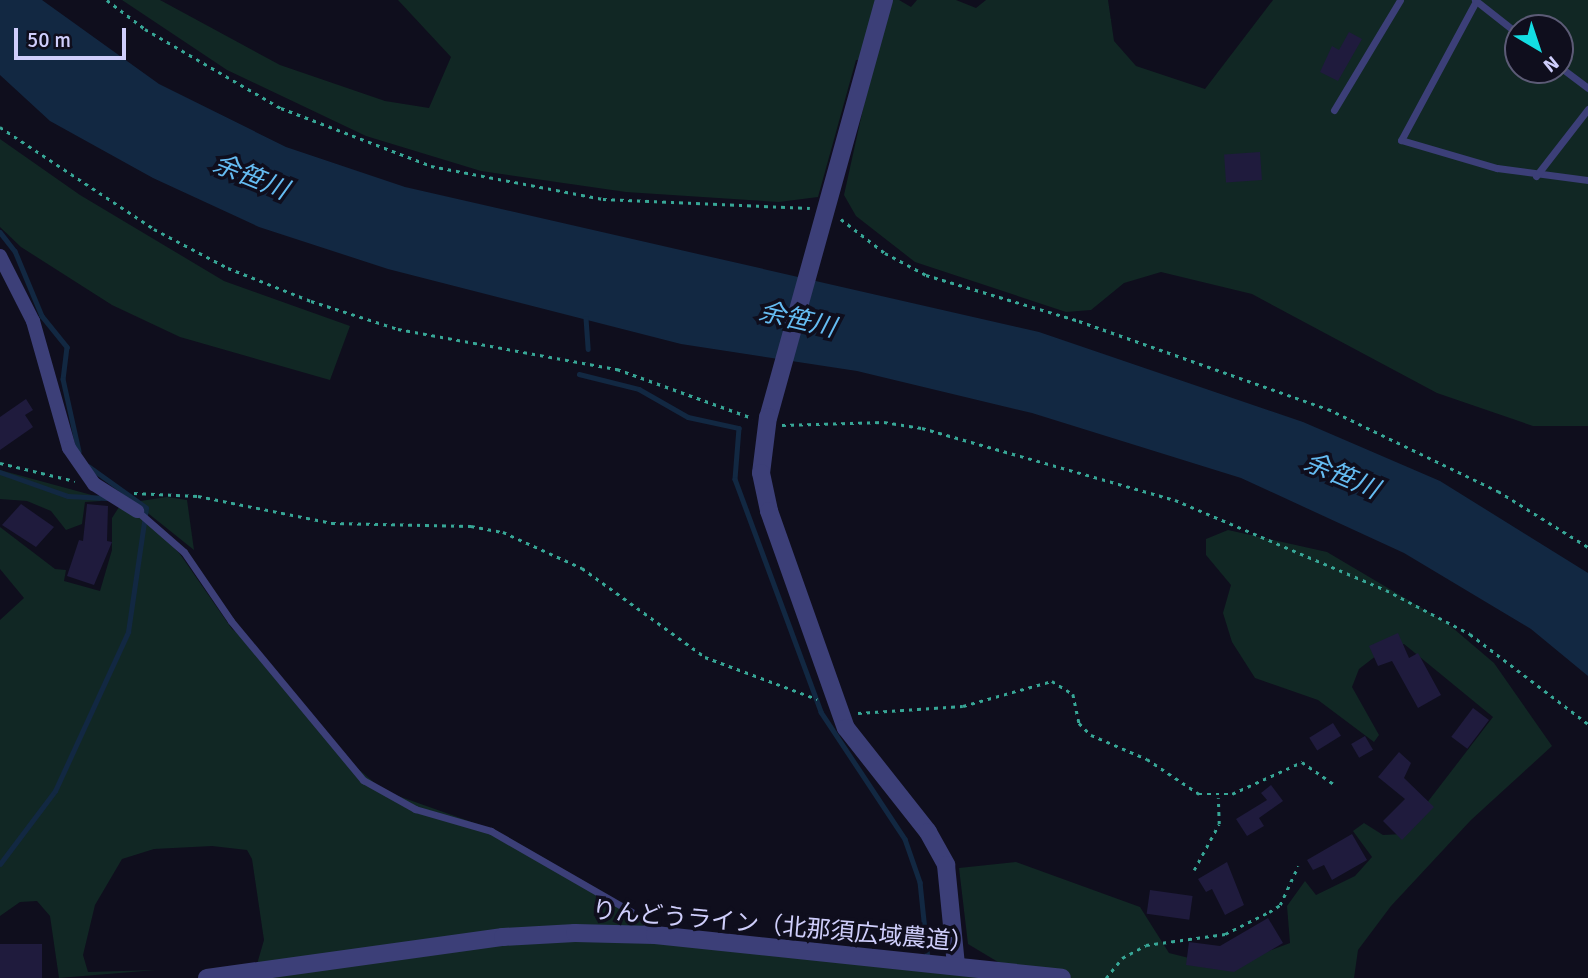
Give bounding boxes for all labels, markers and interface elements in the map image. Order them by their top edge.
scale bar [18,14,130,58]
north arrow [1504,14,1574,84]
text: 50 m [27,27,71,53]
text: N [1538,50,1564,77]
water label: 余笹川 [208,149,292,207]
water label: 余笹川 [755,297,839,345]
water label: 余笹川 [1299,447,1383,507]
street label: りんどうライン（北那須広域農道） [590,896,976,958]

